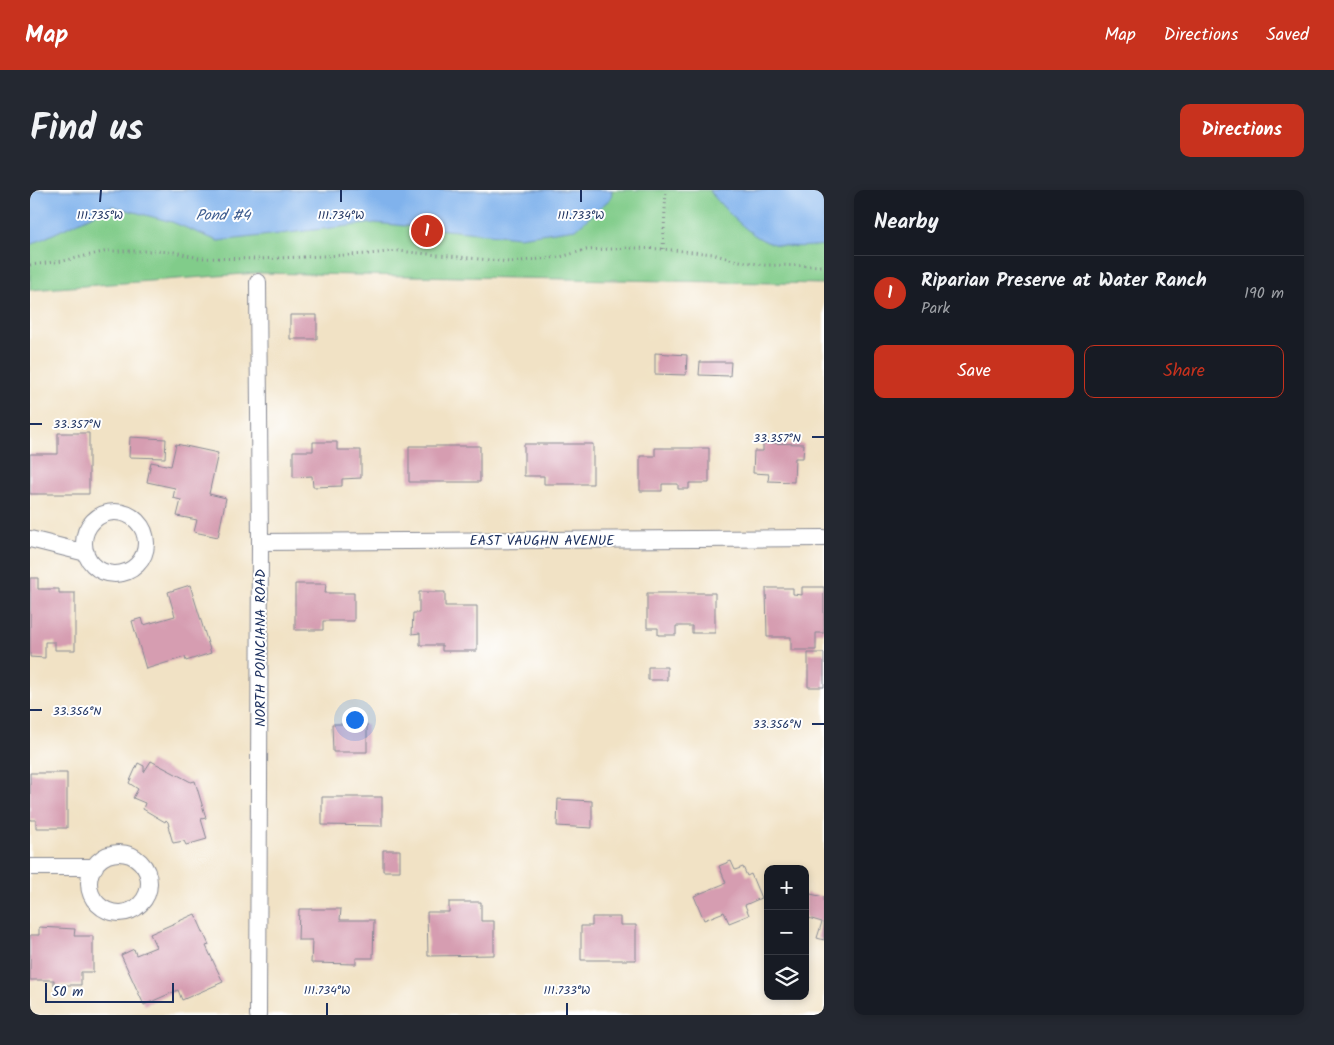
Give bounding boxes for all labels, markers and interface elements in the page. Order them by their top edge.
text: Map [25,16,68,55]
text: Map [1104,21,1136,50]
text: Directions [1164,21,1238,50]
text: Saved [1266,21,1309,50]
text: Find us [30,102,143,158]
button: Directions [1180,104,1304,157]
water label: Pond #4 [196,204,252,228]
text: 111.735°W [77,206,123,225]
text: 111.734°W [318,206,364,225]
text: 111.733°W [558,206,604,225]
text: Nearby [874,206,939,239]
pin: 1 [411,212,443,250]
text: Riparian Preserve at Water Ranch [921,266,1207,296]
text: 1 [888,281,892,306]
text: 190 m [1244,281,1284,306]
text: Park [921,296,950,321]
button: Save [874,345,1074,398]
button: Share [1084,345,1284,398]
text: 33.357°N [53,415,101,434]
text: 33.357°N [753,429,801,448]
street label: EAST VAUGHN AVENUE [470,530,615,552]
street label: NORTH POINCIANA ROAD [250,569,272,727]
text: 33.356°N [53,702,101,721]
your location [342,707,368,733]
text: 33.356°N [753,715,801,734]
map controls [764,865,809,1000]
button: + [764,865,809,910]
button: − [764,910,809,955]
button: layers [764,955,809,1000]
scale bar [45,980,174,1003]
text: 50 m [52,981,83,1003]
text: 111.734°W [304,981,350,1000]
text: 111.733°W [544,981,590,1000]

